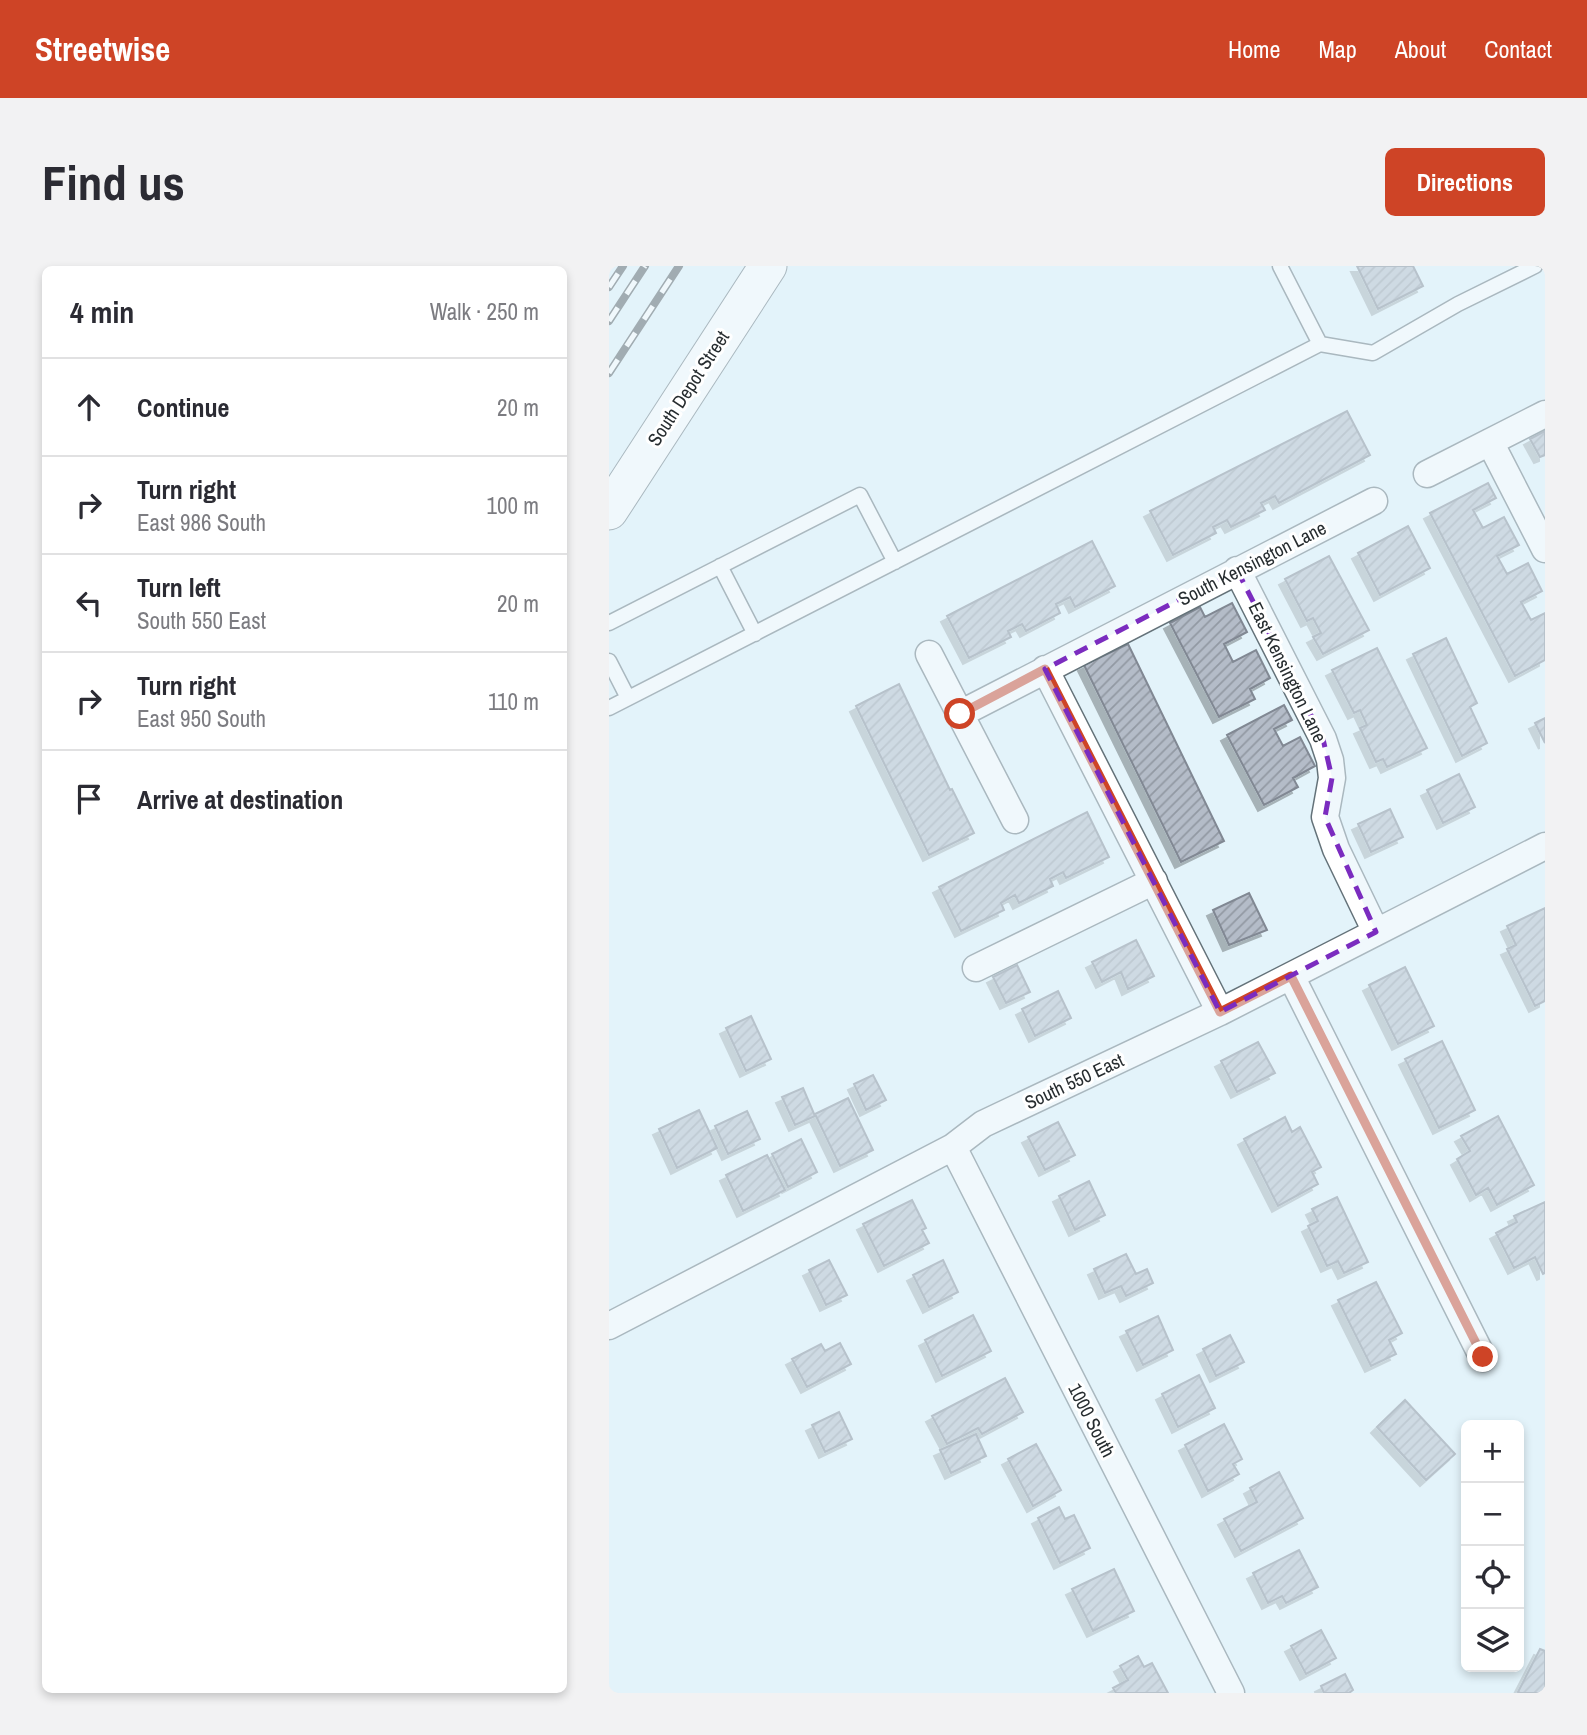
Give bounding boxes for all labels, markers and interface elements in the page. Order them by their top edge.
text: Streetwise [35,27,170,71]
text: Home [1228,33,1280,65]
text: Map [1318,33,1357,65]
text: About [1395,33,1446,65]
text: Contact [1484,33,1552,65]
button: Directions [1385,148,1545,216]
text: Find us [42,149,185,215]
text: 4 min [70,292,134,332]
text: Walk · 250 m [430,296,539,327]
street label: South Depot Street [641,325,735,451]
icon: ahead [70,388,108,426]
text: Continue [137,390,229,425]
text: 20 m [497,392,539,423]
text: Turn right [137,472,236,507]
icon: right [70,486,108,524]
text: 100 m [487,490,539,521]
text: East 986 South [137,507,266,538]
street label: South Kensington Lane [1174,514,1330,612]
text: Turn left [137,570,221,605]
icon: left [70,584,108,622]
text: 20 m [497,588,539,619]
street label: East Kensington Lane [1243,597,1333,747]
text: South 550 East [137,605,266,636]
text: Turn right [137,668,236,703]
icon: right [70,682,108,720]
text: 110 m [488,686,539,717]
route start [944,698,975,729]
text: East 950 South [137,703,266,734]
icon: arrive [70,780,108,818]
text: Arrive at destination [137,782,343,817]
street label: South 550 East [1020,1046,1128,1115]
route end [1467,1341,1498,1372]
street label: 1000 South [1062,1379,1122,1461]
map controls [1461,1420,1524,1672]
button: + [1461,1420,1524,1483]
button: − [1461,1483,1524,1546]
button: locate [1461,1546,1524,1609]
button: layers [1461,1609,1524,1672]

